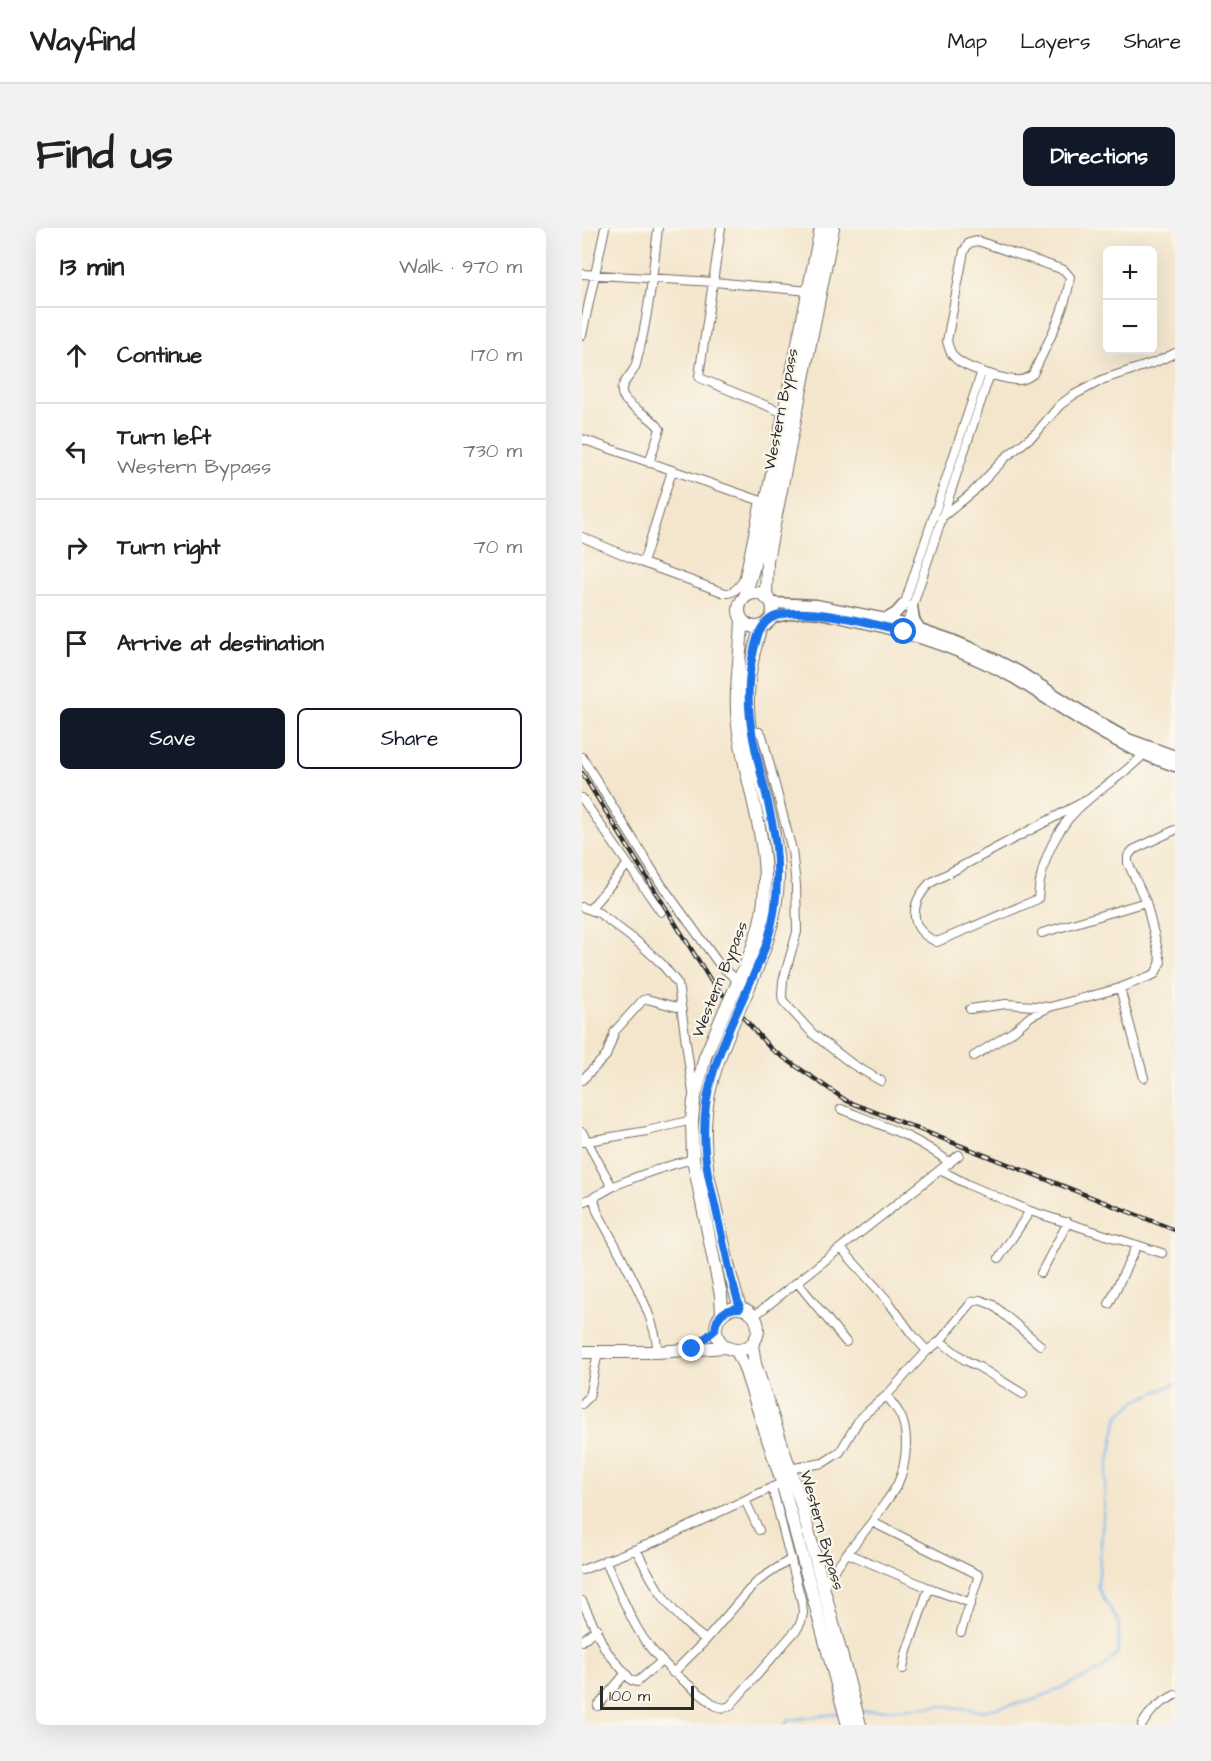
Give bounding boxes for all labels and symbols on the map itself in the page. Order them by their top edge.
street label: Western Bypass [758,347,805,472]
route start [890,618,916,644]
street label: Western Bypass [687,918,754,1041]
route end [678,1335,704,1361]
street label: Western Bypass [794,1468,850,1593]
scale bar [600,1683,694,1710]

